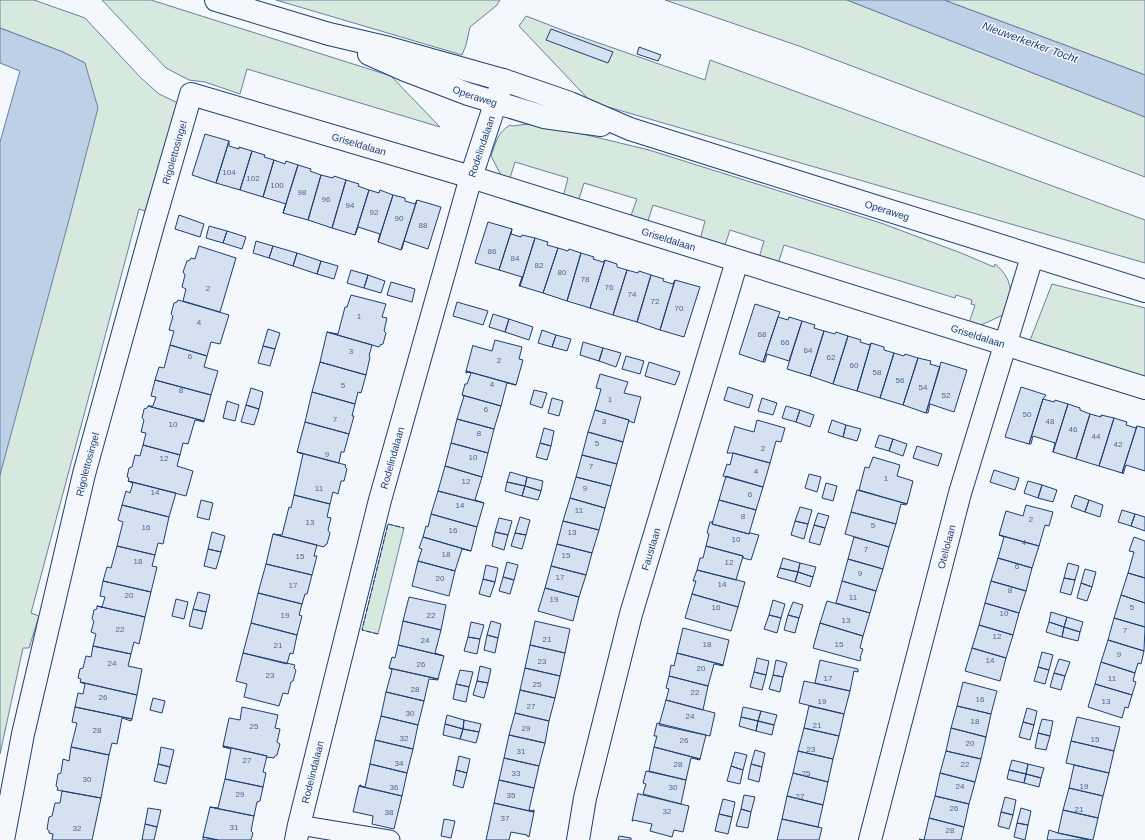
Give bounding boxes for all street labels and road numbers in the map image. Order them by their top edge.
street label: Operaweg [451,84,498,109]
street label: Rodelindalaan [466,114,497,179]
street label: Rigolettosingel [160,119,189,186]
street label: Griseldalaan [330,131,387,158]
street label: Operaweg [863,198,911,223]
street label: Griseldalaan [640,226,697,253]
street label: Griseldalaan [949,323,1006,350]
street label: Rodelindalaan [378,426,406,490]
street label: Rigolettosingel [74,431,101,498]
street label: Otellolaan [936,524,958,570]
street label: Faustlaan [639,527,663,572]
street label: Rodelindalaan [300,740,326,804]

